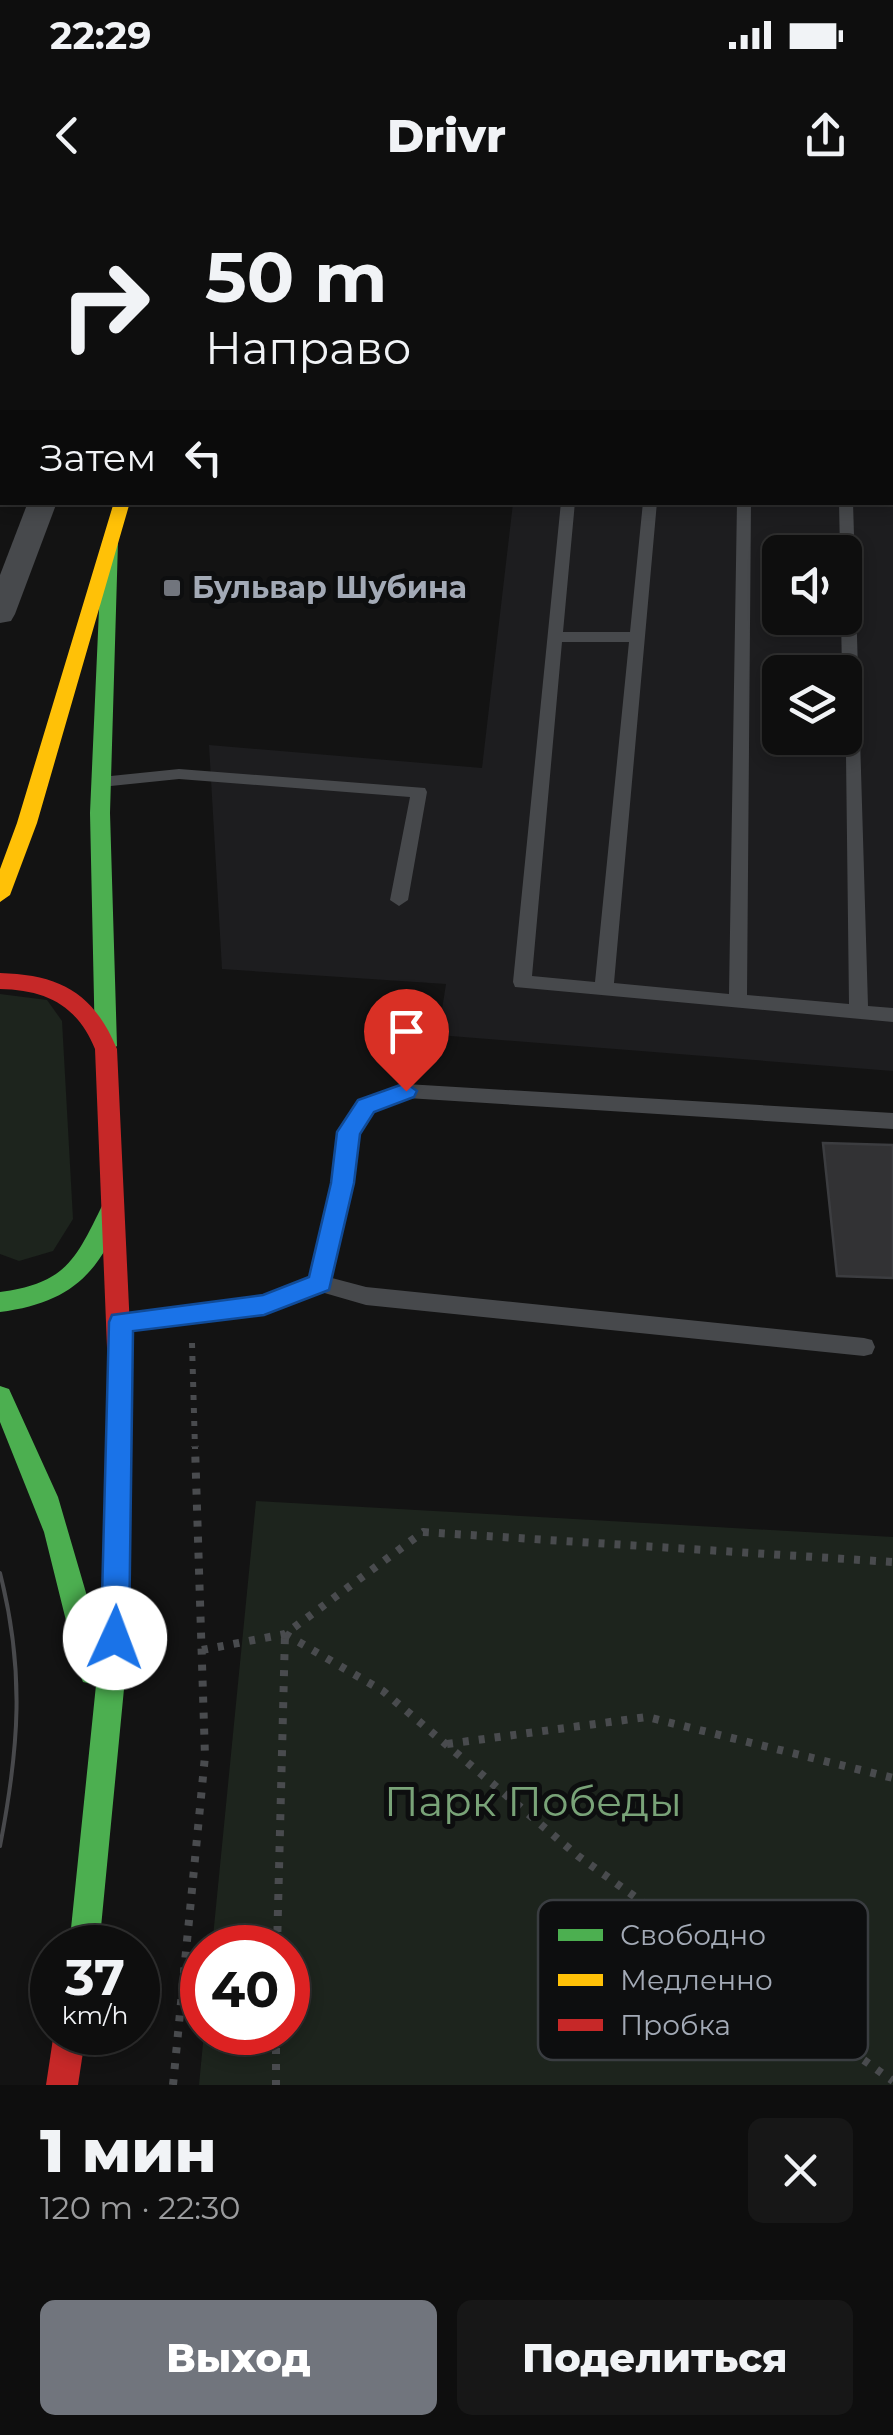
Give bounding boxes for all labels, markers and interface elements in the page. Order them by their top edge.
text: 22:29 [50,12,151,59]
icon: back [40,108,95,163]
text: Drivr [387,108,506,163]
icon: share [798,108,853,163]
text: 50 m [205,234,387,320]
icon: right [40,240,170,370]
text: Направо [205,320,411,375]
icon: left [176,430,231,485]
text: Затем [40,434,156,481]
map controls [762,535,862,755]
button: sound [762,535,862,635]
place label: Бульвар Шубина [192,569,467,606]
marker: Бульвар Шубина [161,577,183,599]
button: layers [762,655,862,755]
pin [364,989,449,1092]
icon: arrive [379,1004,434,1059]
position arrow [63,1586,167,1690]
park label: Парк Победы [384,1775,682,1827]
legend [538,1900,868,2060]
text: Свободно [620,1918,766,1952]
speed limit sign: 40 [180,1925,310,2055]
text: 37 [65,1947,125,2008]
text: Медленно [620,1963,773,1997]
text: km/h [62,2000,128,2030]
text: Пробка [620,2008,731,2042]
text: 1 мин [40,2114,217,2187]
button: close [748,2118,853,2223]
text: 120 m · 22:30 [40,2188,240,2227]
button: Выход [40,2300,437,2415]
button: Поделиться [457,2300,853,2415]

